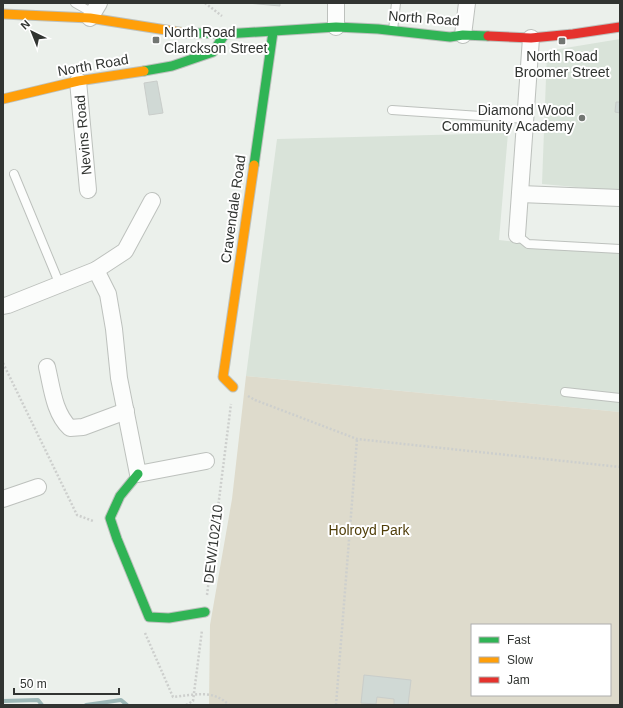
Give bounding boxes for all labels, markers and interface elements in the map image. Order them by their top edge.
street label: North Road [388,8,460,28]
north arrow [12,12,52,52]
text: N [18,18,32,32]
place label: North Road Clarckson Street [164,24,268,56]
marker: North Road Clarckson Street [151,35,161,45]
marker: North Road Broomer Street [557,36,567,46]
place label: North Road Broomer Street [515,48,610,80]
street label: North Road [56,51,130,79]
street label: Nevins Road [72,94,94,176]
place label: Diamond Wood Community Academy [442,102,574,134]
marker: Diamond Wood Community Academy [577,113,587,123]
street label: Cravendale Road [217,154,249,264]
street label: DEW/102/10 [200,503,226,584]
park label: Holroyd Park [329,522,410,538]
legend [471,624,611,696]
text: Fast [507,633,531,647]
text: Slow [507,653,533,667]
scale bar [14,670,119,696]
text: Jam [507,673,530,687]
text: 50 m [20,677,47,691]

